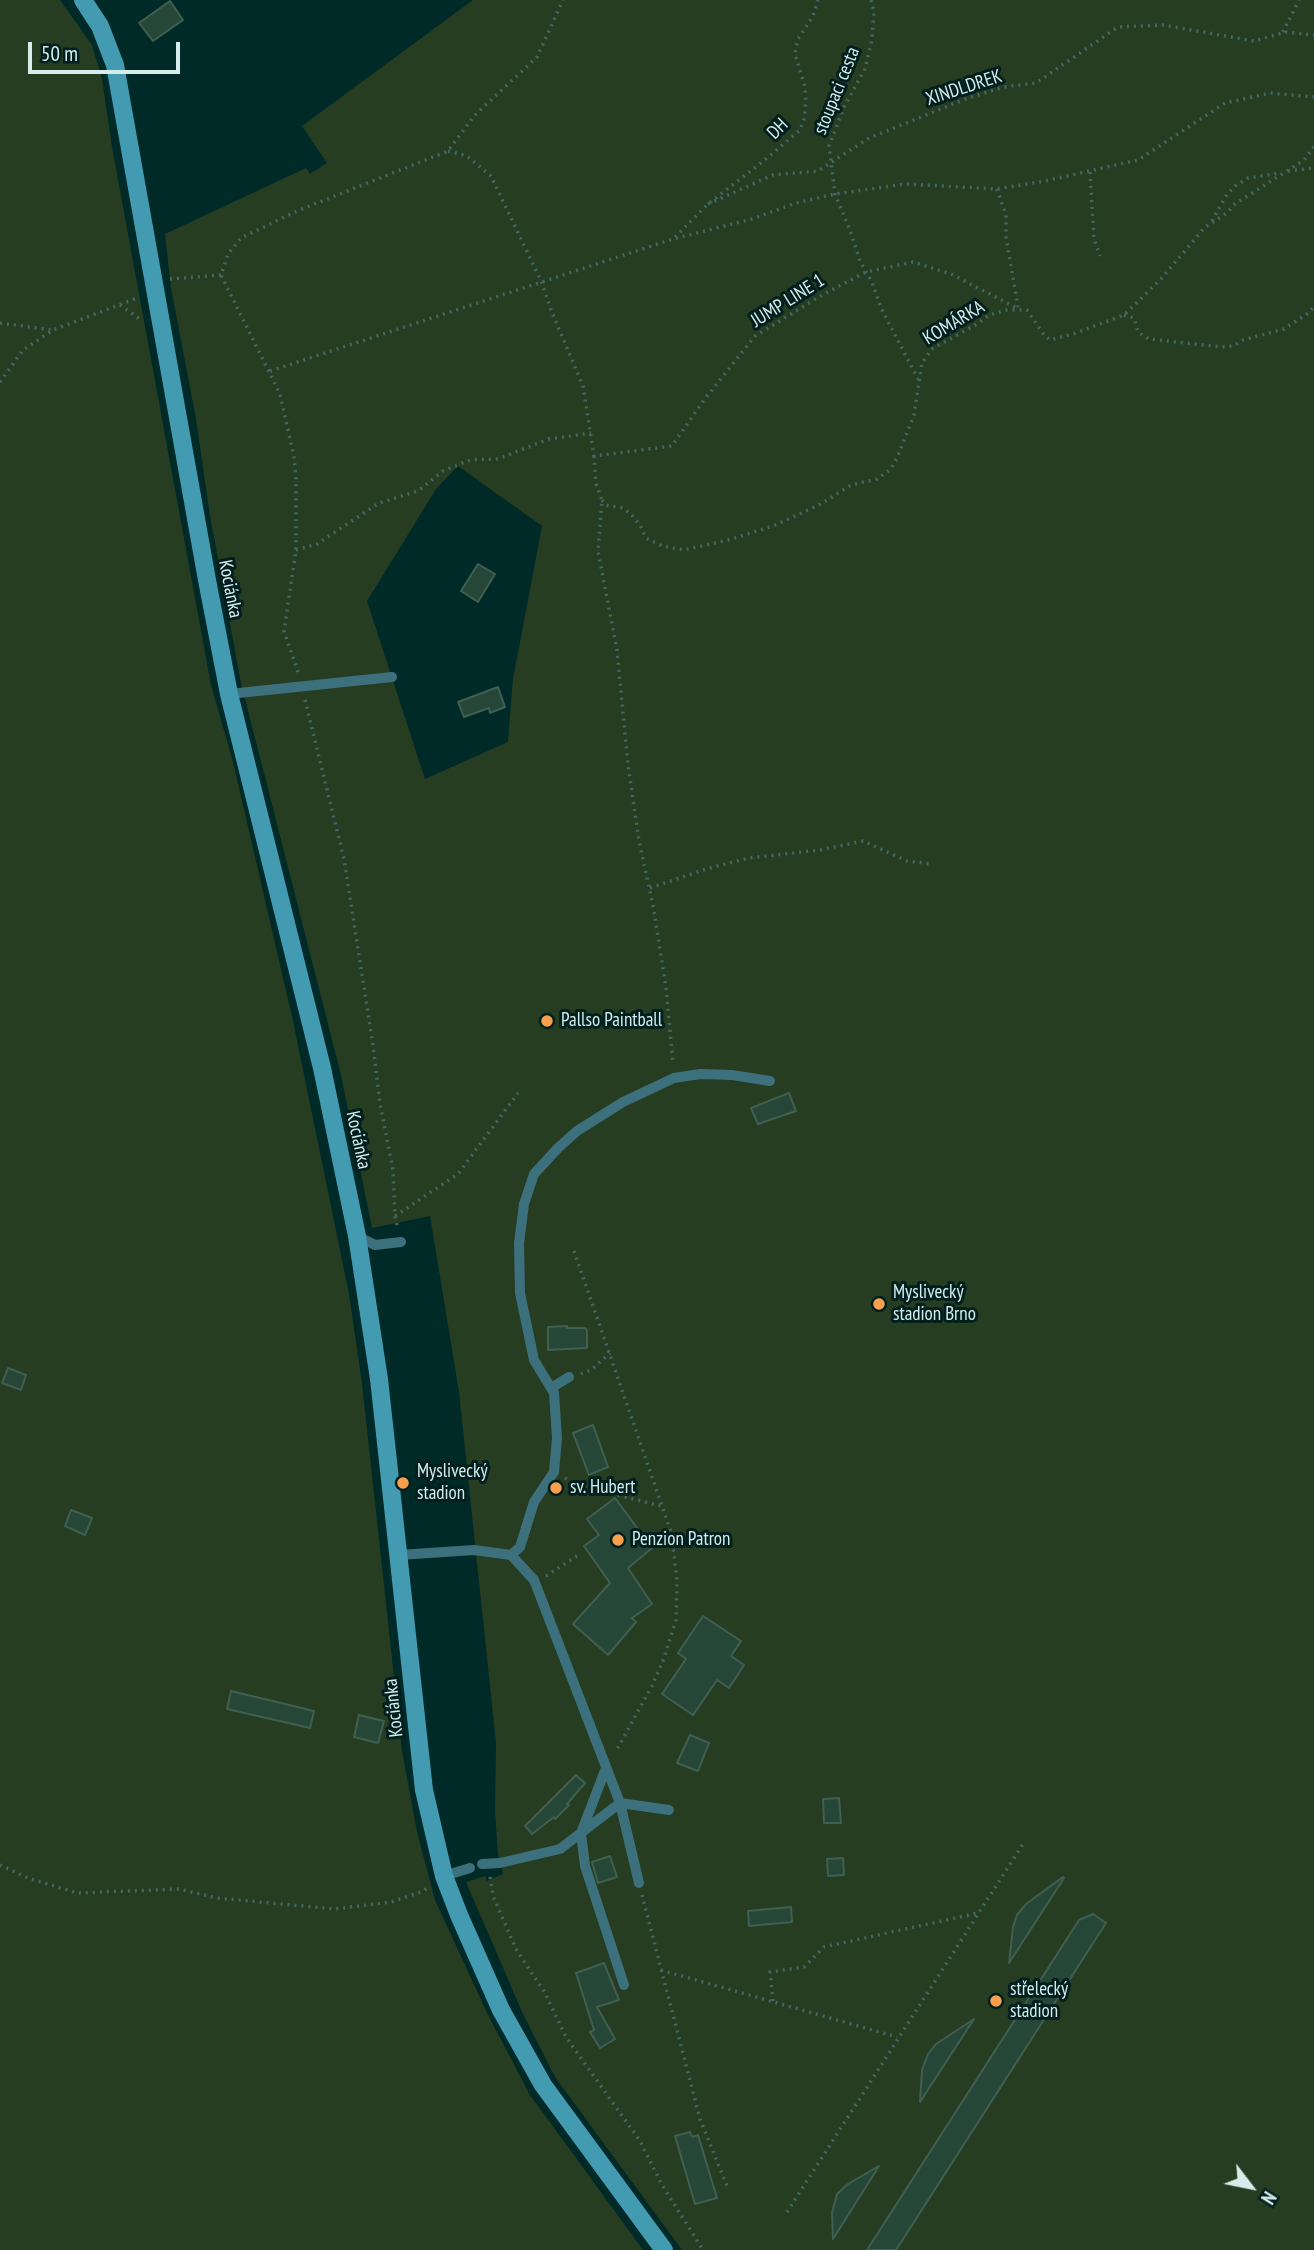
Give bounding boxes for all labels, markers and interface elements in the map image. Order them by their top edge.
scale bar [32,28,184,72]
text: 50 m [41,40,78,67]
street label: stoupaci cesta [809,44,865,138]
street label: XINDLDREK [923,65,1005,111]
street label: DH [763,114,793,144]
street label: JUMP LINE 1 [747,269,829,333]
street label: KOMÁRKA [919,296,989,350]
street label: Kociánka [213,558,247,620]
place label: Pallso Paintball [561,1010,662,1032]
marker: Pallso Paintball [539,1013,555,1029]
street label: Kociánka [341,1109,375,1171]
place label: Myslivecký stadion Brno [893,1282,976,1326]
marker: Myslivecký stadion Brno [871,1296,887,1312]
place label: Myslivecký stadion [417,1461,488,1505]
marker: Myslivecký stadion [395,1475,411,1491]
place label: sv. Hubert [570,1477,636,1499]
marker: sv. Hubert [548,1480,564,1496]
place label: Penzion Patron [632,1529,730,1551]
marker: Penzion Patron [610,1532,626,1548]
street label: Kociánka [380,1678,408,1738]
place label: střelecký stadion [1010,1979,1068,2023]
marker: střelecký stadion [988,1993,1004,2009]
north arrow [1216,2152,1286,2222]
text: N [1256,2187,1282,2209]

